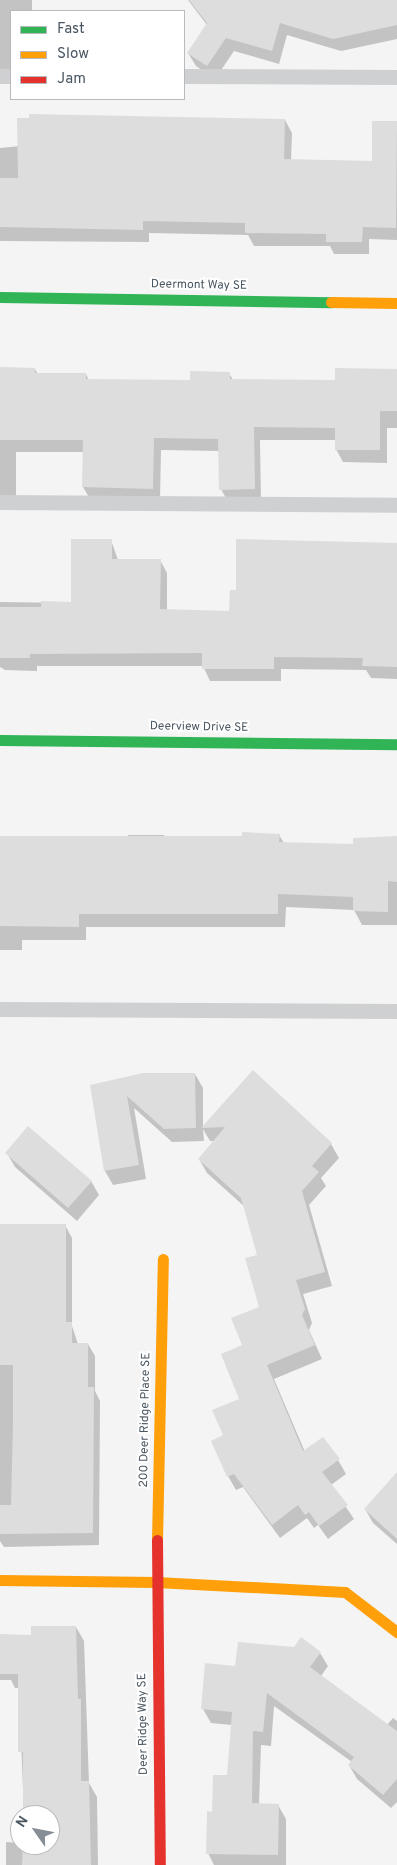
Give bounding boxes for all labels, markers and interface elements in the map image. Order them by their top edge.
legend [10,10,185,100]
text: Fast [57,20,85,39]
text: Slow [57,45,89,64]
text: Jam [57,70,86,89]
street label: Deermont Way SE [151,278,247,294]
street label: Deerview Drive SE [150,720,248,736]
street label: 200 Deer Ridge Place SE [138,1352,154,1488]
street label: Deer Ridge Way SE [136,1673,152,1775]
north arrow [10,1805,60,1855]
text: N [13,1813,33,1831]

